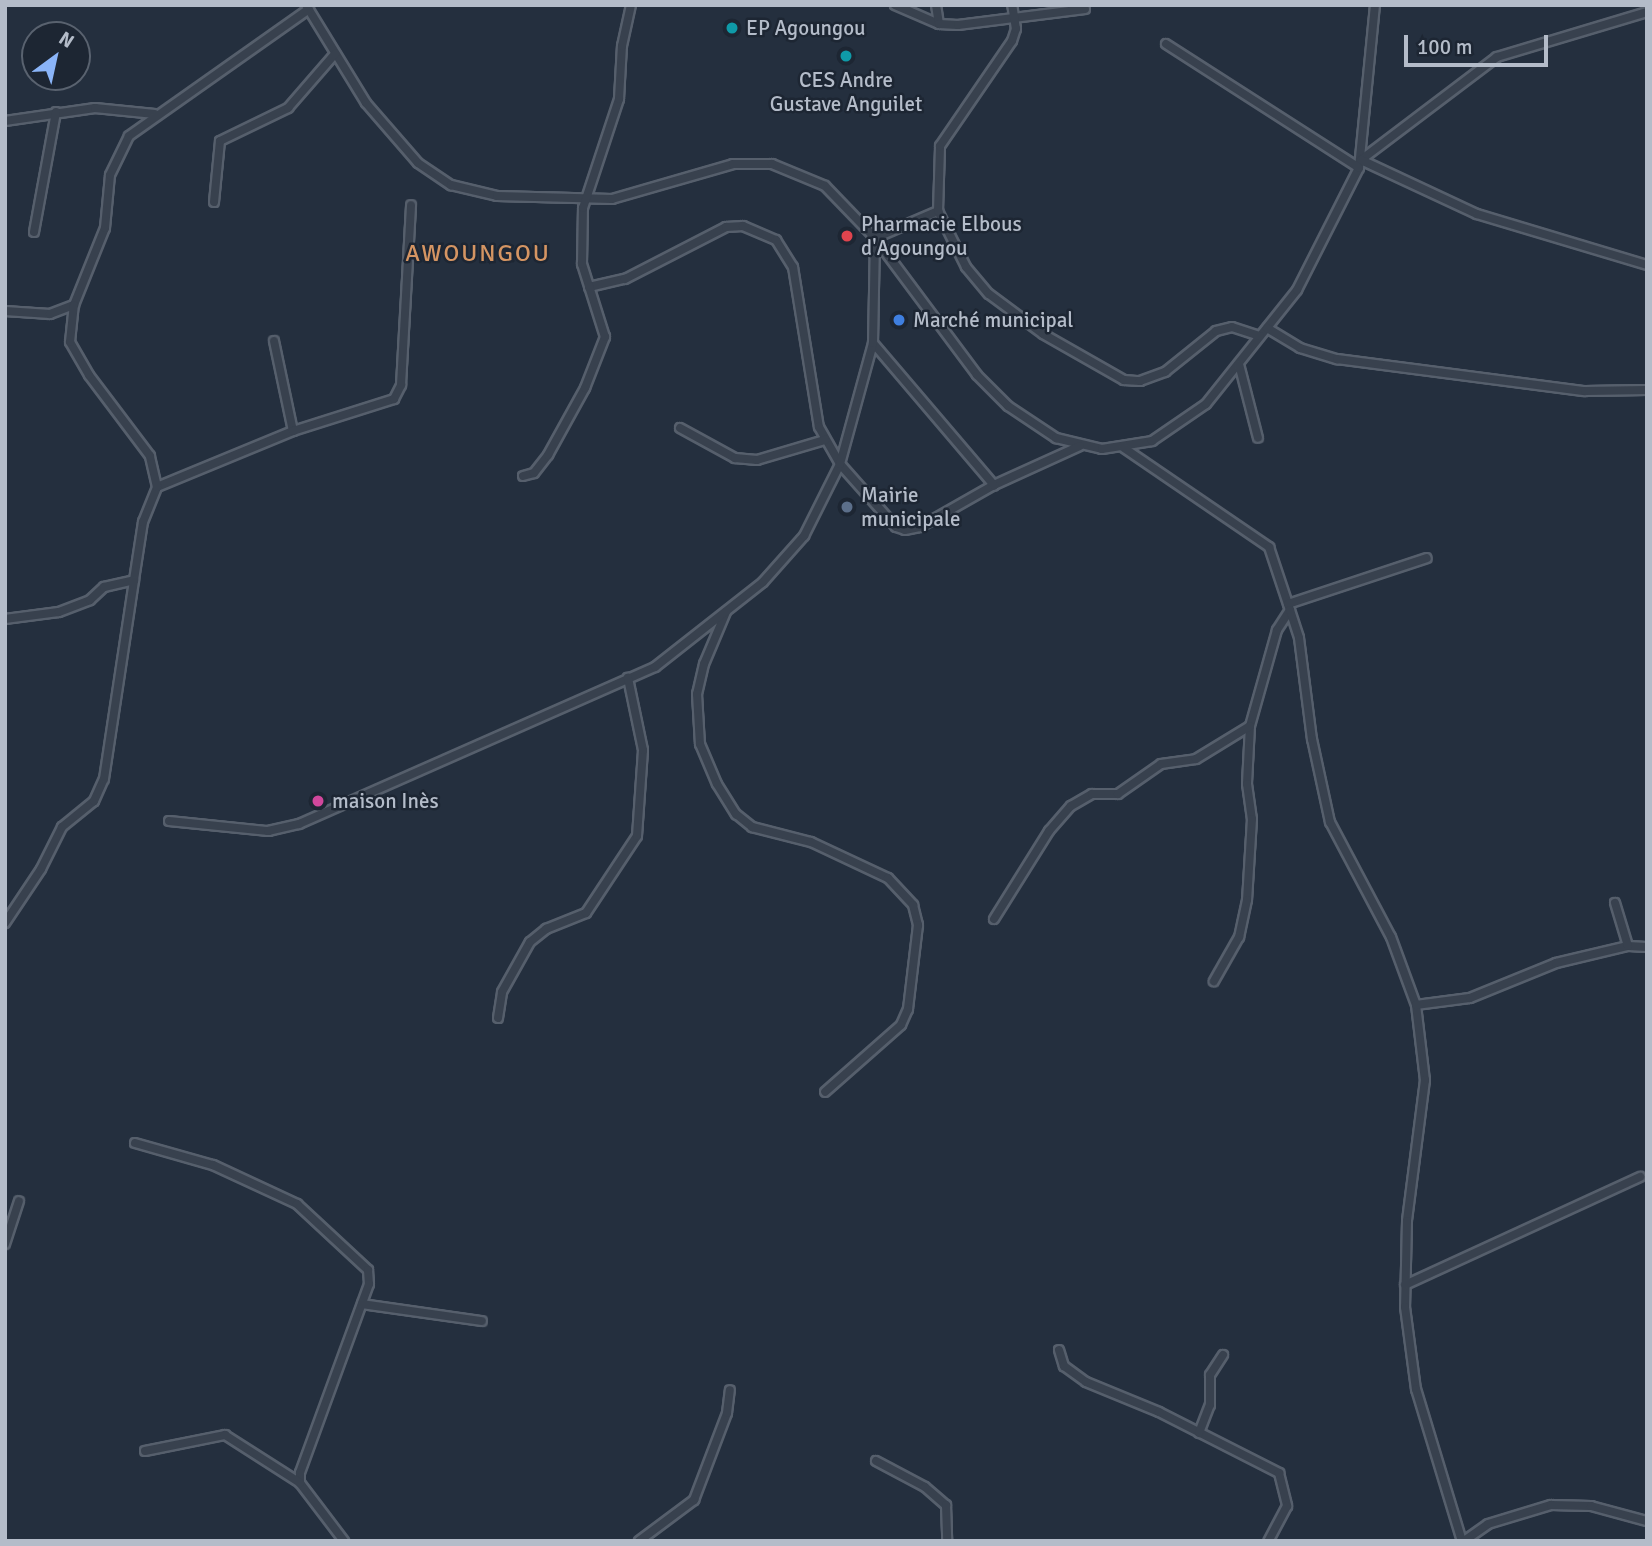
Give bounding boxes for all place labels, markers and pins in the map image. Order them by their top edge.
place label: EP Agoungou [746,15,866,41]
marker: EP Agoungou [724,20,740,36]
marker: CES Andre Gustave Anguilet [838,48,854,64]
place label: CES Andre Gustave Anguilet [770,67,922,117]
place label: Pharmacie Elbous d'Agoungou [861,211,1022,261]
marker: Pharmacie Elbous d'Agoungou [839,228,855,244]
place label: Marché municipal [913,307,1074,333]
marker: Marché municipal [891,312,907,328]
place label: Mairie municipale [861,482,960,532]
marker: Mairie municipale [839,499,855,515]
place label: maison Inès [332,788,439,814]
marker: maison Inès [310,793,326,809]

